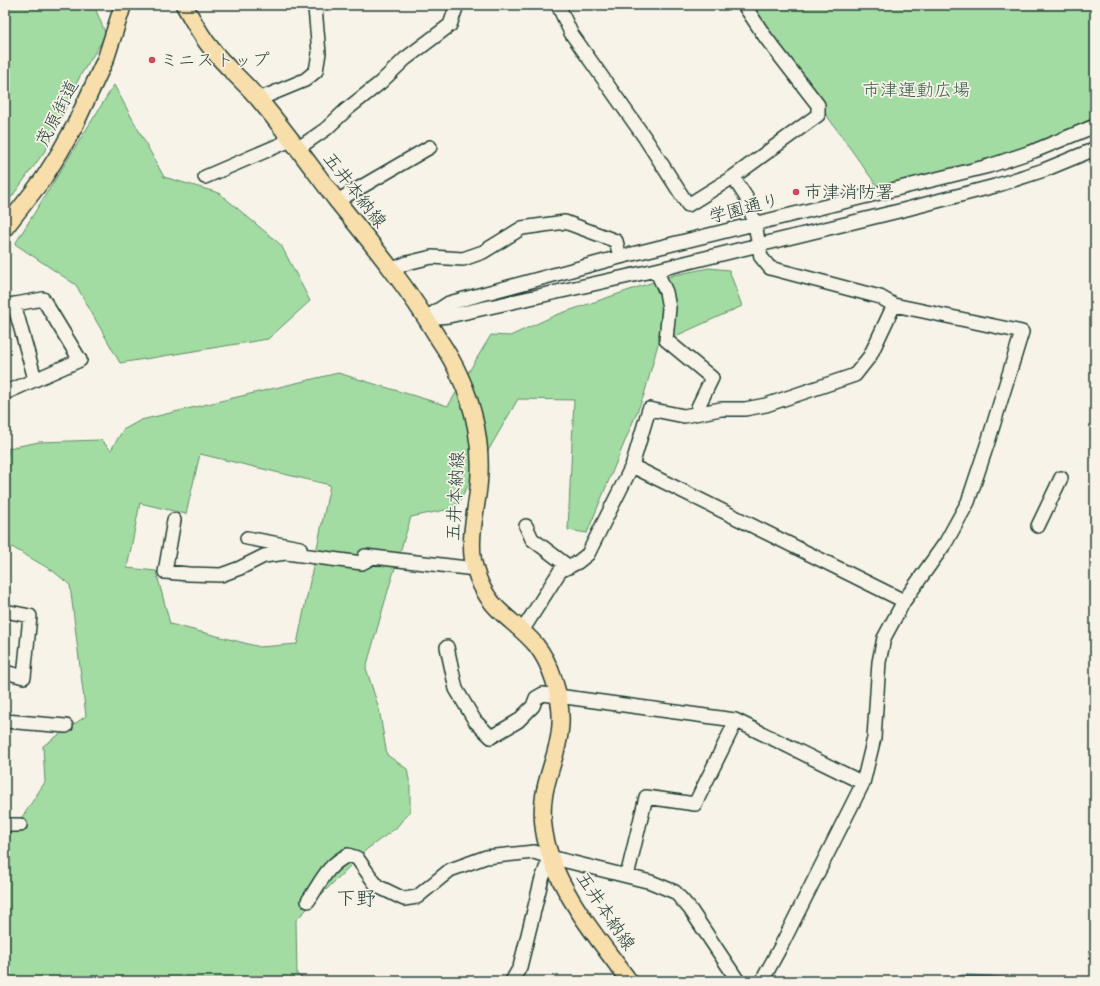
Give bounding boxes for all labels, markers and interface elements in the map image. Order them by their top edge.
place label: ミニストップ [160,49,270,75]
marker: ミニストップ [147,55,157,65]
street label: 茂原街道 [31,76,87,152]
park label: 市津運動広場 [862,79,970,105]
street label: 五井本納線 [315,148,391,235]
place label: 市津消防署 [804,181,894,207]
marker: 市津消防署 [791,187,801,197]
street label: 学園通り [706,189,783,231]
street label: 五井本納線 [442,450,472,542]
street label: 五井本納線 [568,868,640,957]
district label: 下野 [336,886,376,915]

